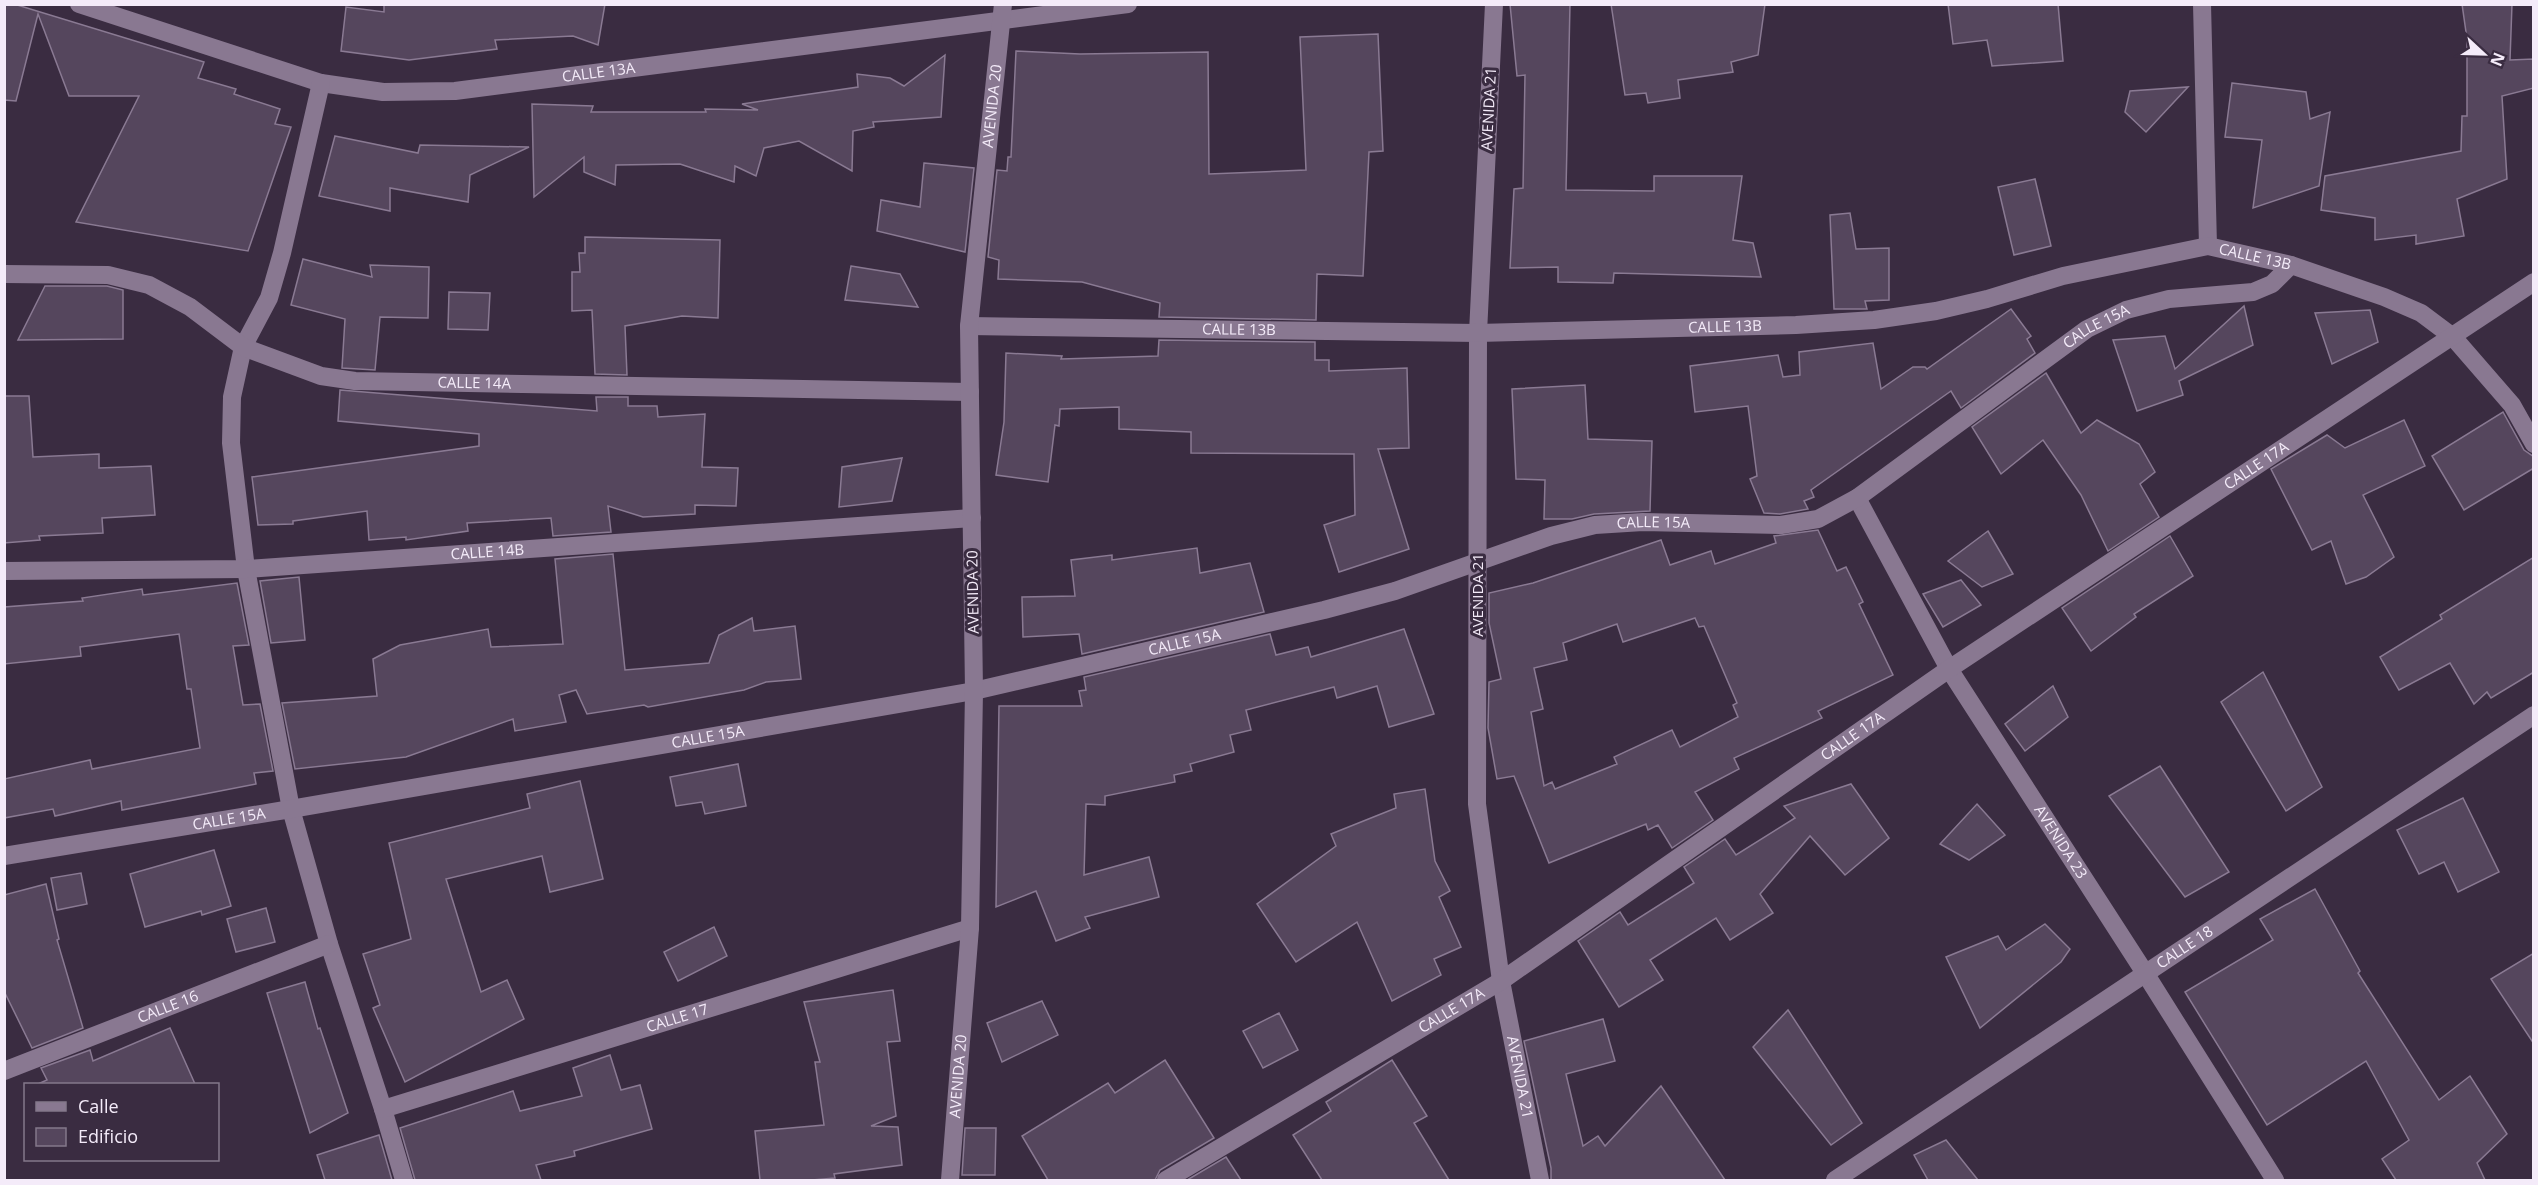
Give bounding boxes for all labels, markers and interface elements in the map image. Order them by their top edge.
north arrow [2454,24,2514,84]
text: N [2485,49,2511,70]
street label: CALLE 13A [561,57,637,86]
street label: AVENIDA 20 [977,63,1006,149]
street label: AVENIDA 21 [1476,67,1500,151]
street label: CALLE 13B [2217,238,2293,274]
street label: CALLE 15A [2058,299,2133,353]
street label: CALLE 13B [1688,315,1762,337]
street label: CALLE 13B [1202,318,1276,339]
street label: CALLE 14A [437,371,512,393]
street label: CALLE 17A [2220,436,2292,494]
street label: CALLE 15A [1616,511,1691,533]
street label: CALLE 14B [450,538,525,564]
street label: AVENIDA 20 [961,550,983,634]
street label: AVENIDA 21 [1467,553,1487,637]
street label: CALLE 15A [1146,623,1223,659]
street label: CALLE 17A [1816,706,1888,765]
street label: CALLE 15A [670,720,746,752]
street label: AVENIDA 23 [2030,801,2092,882]
street label: CALLE 15A [191,802,267,834]
street label: CALLE 18 [2152,920,2216,973]
street label: CALLE 17A [1414,982,1488,1037]
street label: CALLE 16 [134,985,201,1027]
street label: CALLE 17 [643,998,711,1036]
street label: AVENIDA 20 [944,1034,971,1119]
street label: AVENIDA 21 [1503,1034,1539,1120]
legend [24,1083,219,1161]
text: Calle [78,1094,119,1118]
text: Edificio [78,1124,138,1148]

